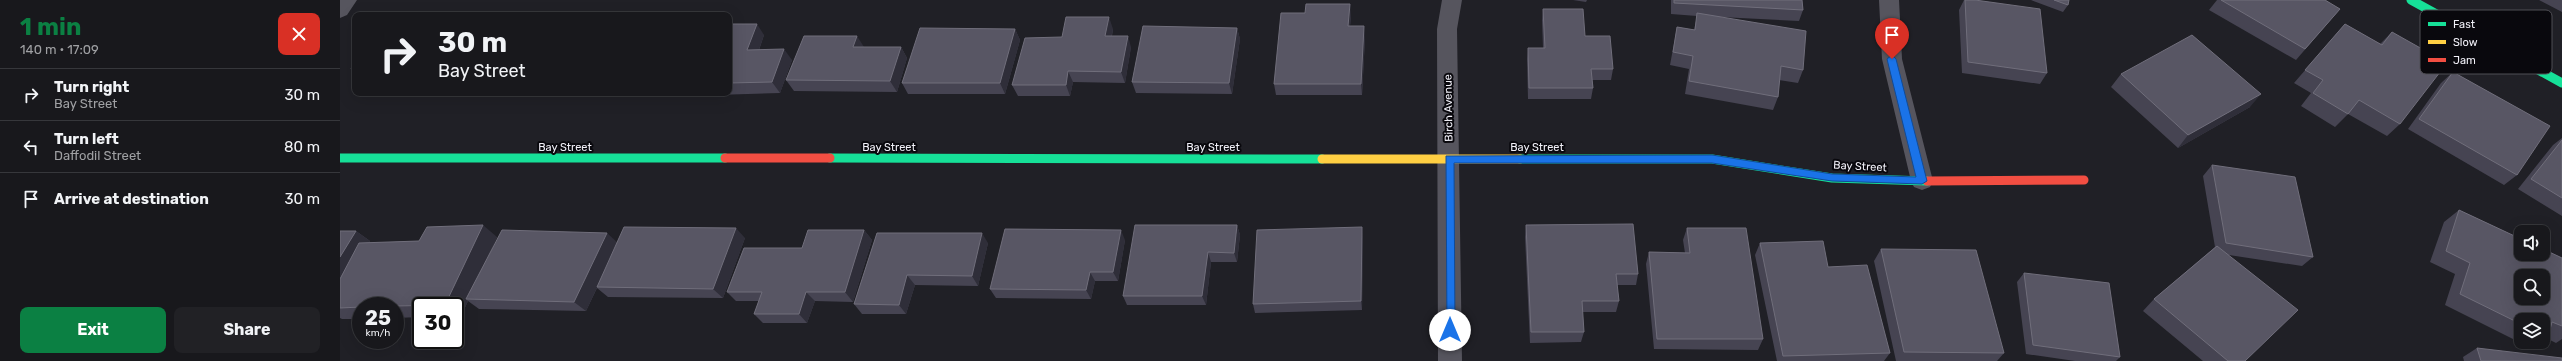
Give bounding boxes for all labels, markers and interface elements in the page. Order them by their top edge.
legend [2420,10,2552,74]
text: 1 min [20,13,81,41]
button: close [278,13,320,55]
pin [1875,18,1909,59]
text: Fast [2453,18,2476,31]
icon: arrive [1881,24,1903,46]
text: 30 m [438,26,507,59]
icon: right [372,28,424,80]
text: Slow [2453,36,2478,49]
text: 140 m · 17:09 [20,42,99,57]
text: Jam [2453,54,2476,67]
text: Bay Street [438,60,526,82]
street label: Birch Avenue [1441,74,1456,142]
text: Turn right [54,78,129,96]
icon: right [20,84,42,106]
text: 30 m [284,86,320,104]
text: Bay Street [54,96,117,111]
text: Turn left [54,130,119,148]
icon: left [20,136,42,158]
text: 80 m [284,138,320,156]
street label: Bay Street [538,141,592,154]
street label: Bay Street [862,141,916,154]
street label: Bay Street [1186,141,1240,154]
street label: Bay Street [1510,141,1564,154]
text: Daffodil Street [54,148,141,163]
street label: Bay Street [1833,159,1888,174]
icon: arrive [20,188,42,210]
text: Arrive at destination [54,190,209,208]
text: 30 m [284,190,320,208]
map controls [2514,225,2550,349]
button: sound [2514,225,2550,261]
button: search [2514,269,2550,305]
speed limit sign: 30 [412,297,464,349]
text: 25 [365,306,391,330]
button: Exit [20,307,166,353]
button: Share [174,307,320,353]
position arrow [1429,309,1471,351]
button: layers [2514,313,2550,349]
text: km/h [366,327,390,339]

